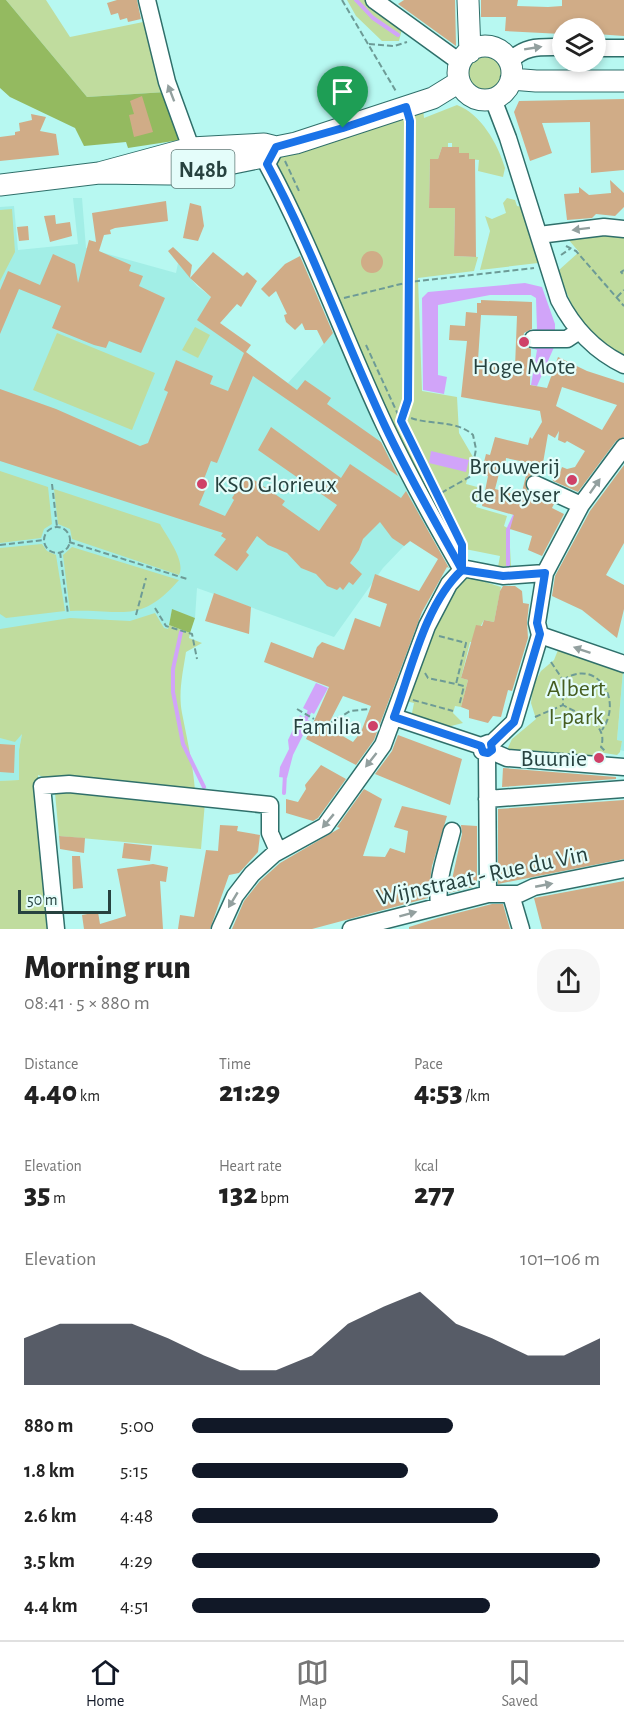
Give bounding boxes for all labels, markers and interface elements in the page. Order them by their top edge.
map controls [552,18,606,72]
button: layers [552,18,606,72]
one-way arrow [524,44,543,53]
pin [317,66,368,128]
icon: arrive [326,75,359,108]
one-way arrow [166,84,176,102]
road number: N48b [172,150,234,188]
one-way arrow [572,224,591,234]
marker: Hoge Mote [517,335,531,349]
place label: Hoge Mote [472,355,576,379]
place label: Brouwerij de Keyser [469,455,560,507]
place label: KSO Glorieux [214,473,337,497]
marker: Brouwerij de Keyser [565,473,579,487]
marker: KSO Glorieux [195,477,209,491]
one-way arrow [589,479,601,495]
one-way arrow [573,645,591,655]
park label: Albert I-park [547,677,606,729]
place label: Familia [293,715,361,739]
marker: Familia [366,719,380,733]
place label: Buunie [521,747,587,771]
marker: Buunie [592,751,606,765]
one-way arrow [365,752,377,767]
one-way arrow [321,813,334,829]
street label: Wijnstraat - Rue du Vin [374,842,590,910]
one-way arrow [535,880,554,889]
scale bar [18,887,111,914]
text: 50 m [27,892,58,908]
one-way arrow [228,892,238,909]
one-way arrow [399,909,417,918]
button: share [537,949,600,1012]
text: Morning run [24,952,191,985]
text: 08:41 · 5 × 880 m [24,993,150,1013]
text: Distance [24,1056,78,1072]
text: Time [219,1056,251,1072]
text: Pace [414,1056,443,1072]
text: 4.40 [24,1077,77,1107]
text: 21:29 [219,1077,280,1107]
text: 4:53 [414,1077,463,1107]
text: km [77,1088,100,1104]
text: /km [463,1088,490,1104]
text: Elevation [24,1158,82,1174]
text: Heart rate [219,1158,282,1174]
text: kcal [414,1158,438,1174]
text: 35 [24,1179,50,1209]
text: 132 [219,1179,258,1209]
text: 277 [414,1179,455,1209]
text: m [50,1190,66,1206]
text: bpm [258,1190,289,1206]
text: Elevation [24,1249,96,1269]
text: 101–106 m [520,1249,600,1269]
text: 880 m [24,1416,73,1436]
text: 5:00 [120,1416,154,1436]
text: 1.8 km [24,1461,75,1481]
text: 5:15 [120,1461,148,1481]
text: 2.6 km [24,1506,77,1526]
text: 4:48 [120,1506,153,1526]
text: 3.5 km [24,1551,75,1571]
text: 4:29 [120,1551,153,1571]
text: 4.4 km [24,1596,78,1616]
text: 4:51 [120,1596,149,1616]
tab: Home [86,1656,124,1711]
tab: Map [296,1656,329,1711]
tab: Saved [501,1656,538,1711]

